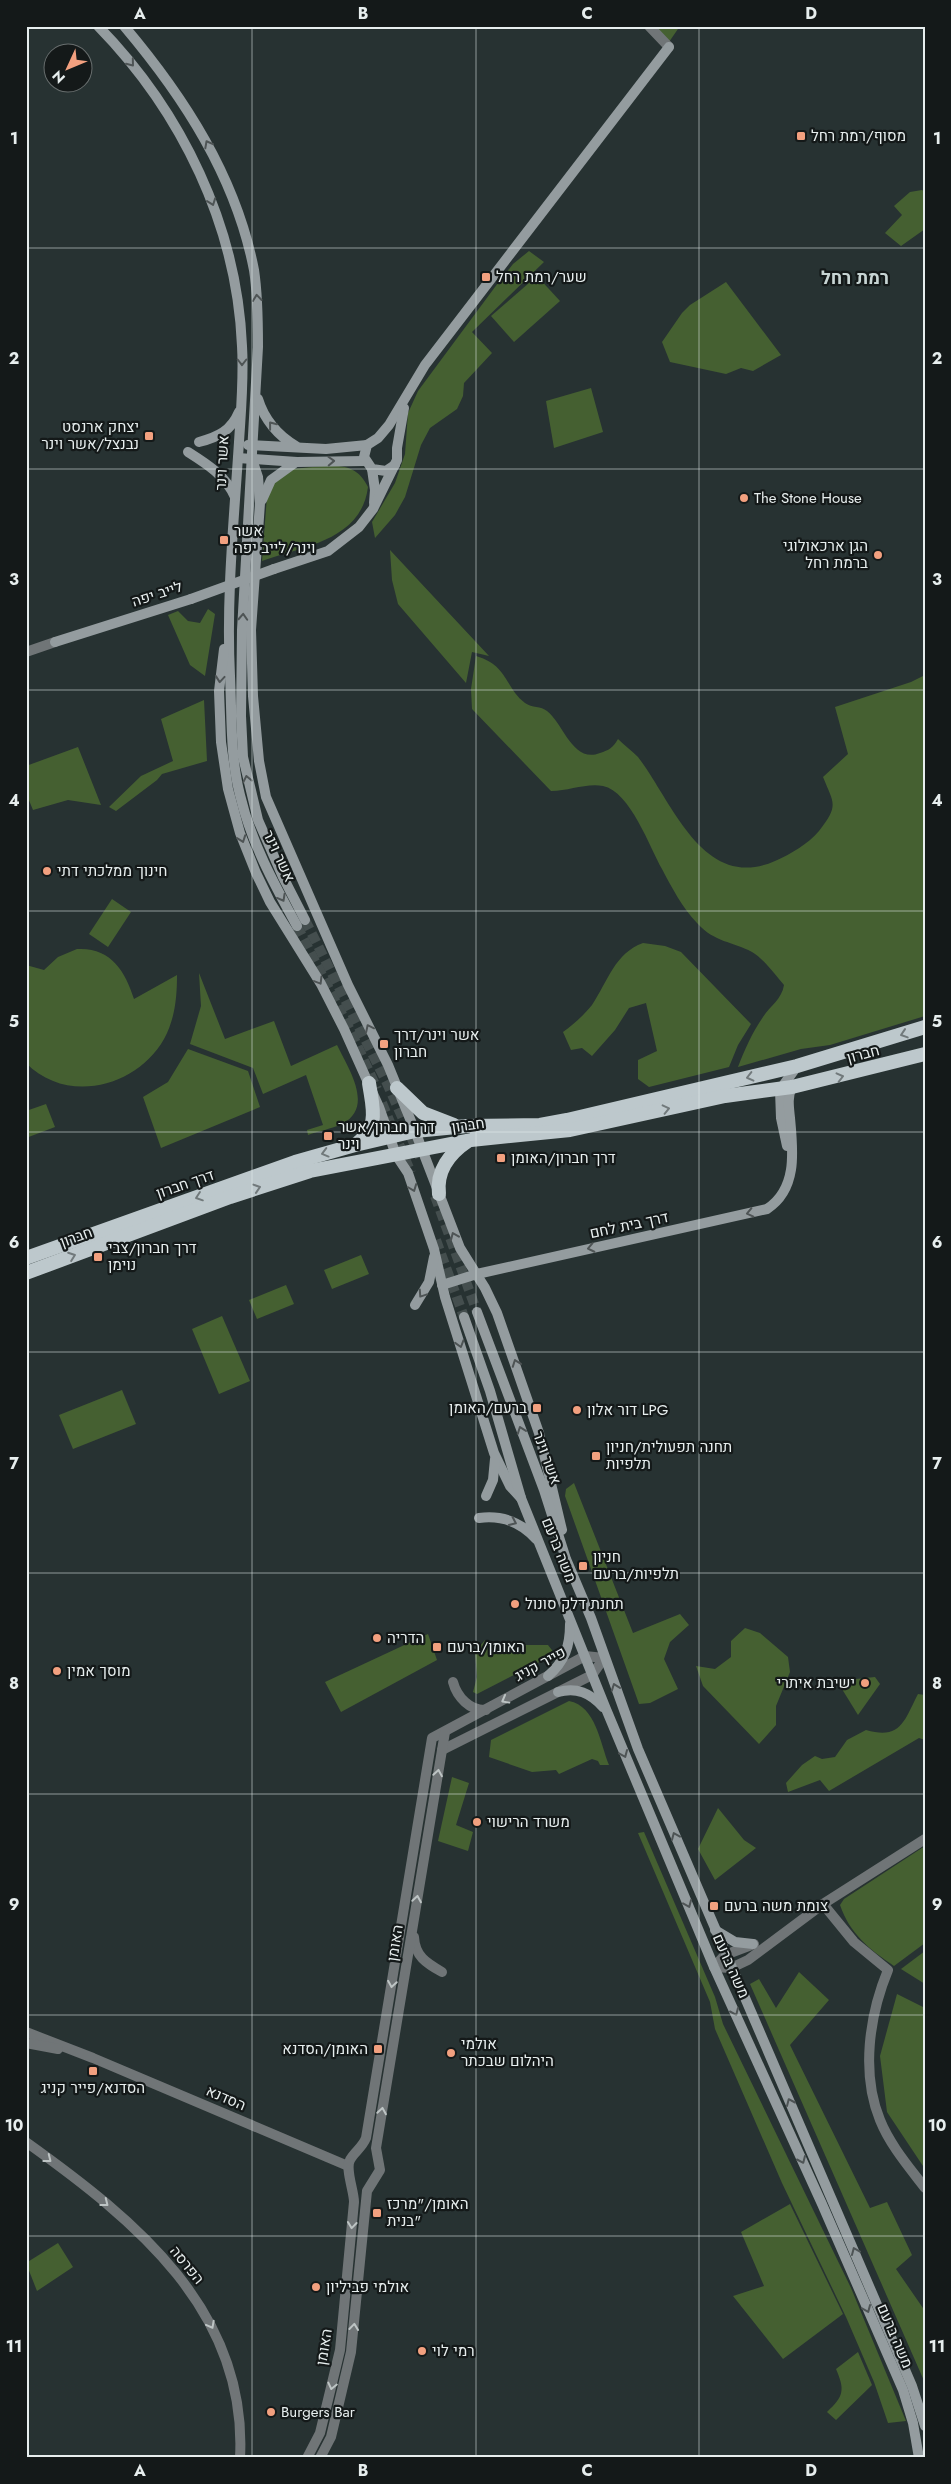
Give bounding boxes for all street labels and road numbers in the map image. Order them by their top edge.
street label: אשר וינר [210,435,234,491]
street label: לייב יפה [129,575,185,612]
street label: אשר וינר [257,826,301,886]
street label: חברון [844,1039,882,1069]
street label: חברון [450,1112,486,1138]
street label: דרך חברון [153,1164,217,1204]
street label: דרך בית לחם [588,1206,670,1244]
street label: חברון [57,1221,95,1253]
street label: אשר וינר [527,1428,567,1488]
street label: משה ברעם [536,1514,582,1586]
street label: פייר קניג [510,1641,570,1687]
street label: האומן [381,1923,409,1963]
street label: משה ברעם [707,1930,755,2002]
street label: הסדנא [203,2080,249,2116]
street label: הפרסה [165,2241,209,2289]
street label: משה ברעם [872,2300,918,2372]
street label: האומן [310,2327,338,2367]

